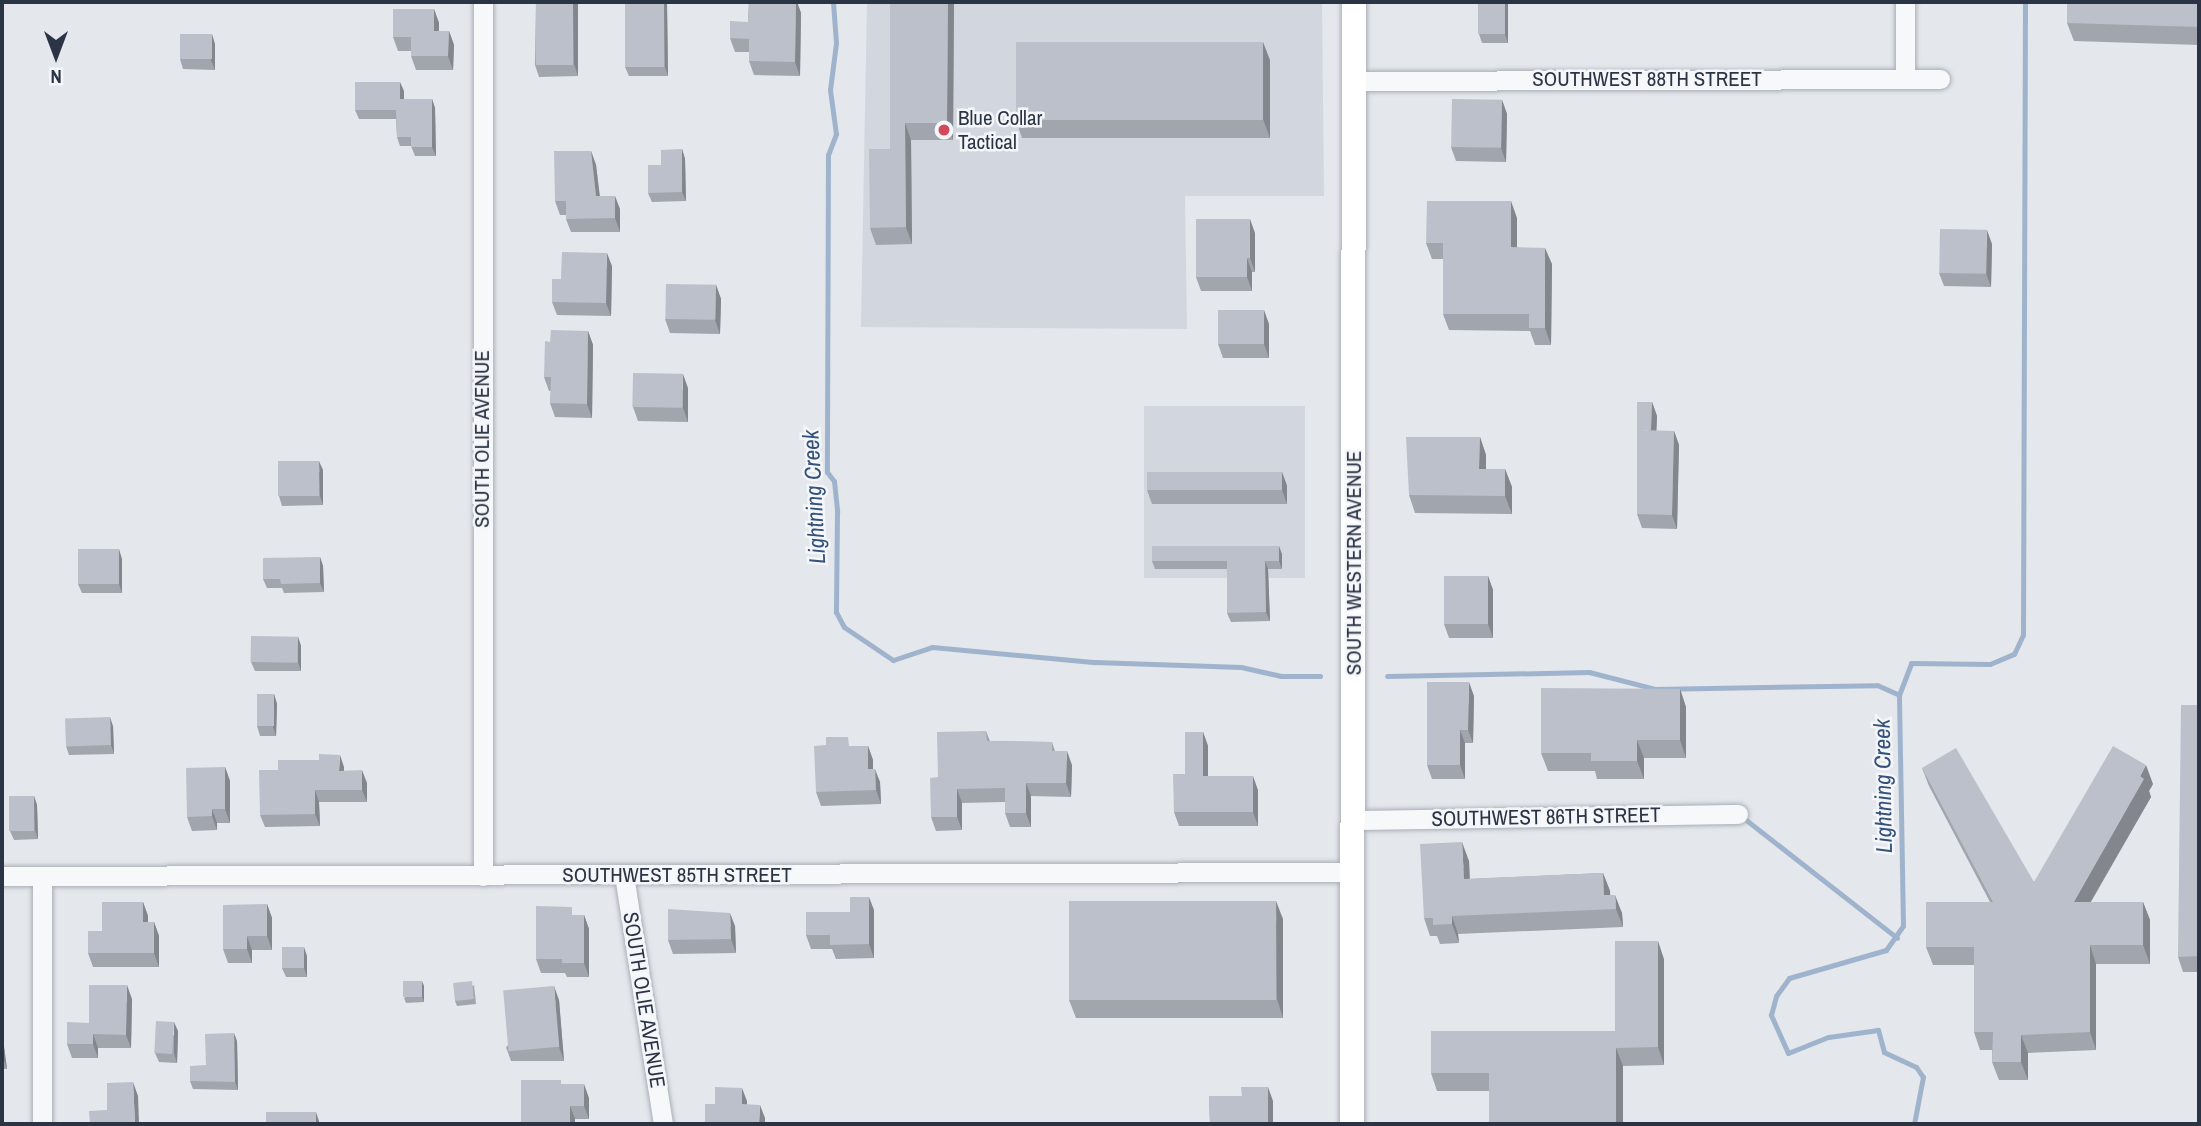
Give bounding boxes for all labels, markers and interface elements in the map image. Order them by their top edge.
north arrow [21,21,91,91]
text: N [50,64,62,90]
street label: SOUTHWEST 88TH STREET [1532,66,1762,92]
place label: Blue Collar Tactical [958,105,1042,155]
marker: Blue Collar Tactical [936,122,952,138]
street label: SOUTH OLIE AVENUE [469,350,495,528]
water label: Lightning Creek [797,429,831,565]
street label: SOUTH WESTERN AVENUE [1341,450,1367,676]
water label: Lightning Creek [1868,719,1898,853]
street label: SOUTHWEST 86TH STREET [1431,802,1661,832]
street label: SOUTHWEST 85TH STREET [562,862,792,888]
street label: SOUTH OLIE AVENUE [618,910,670,1090]

